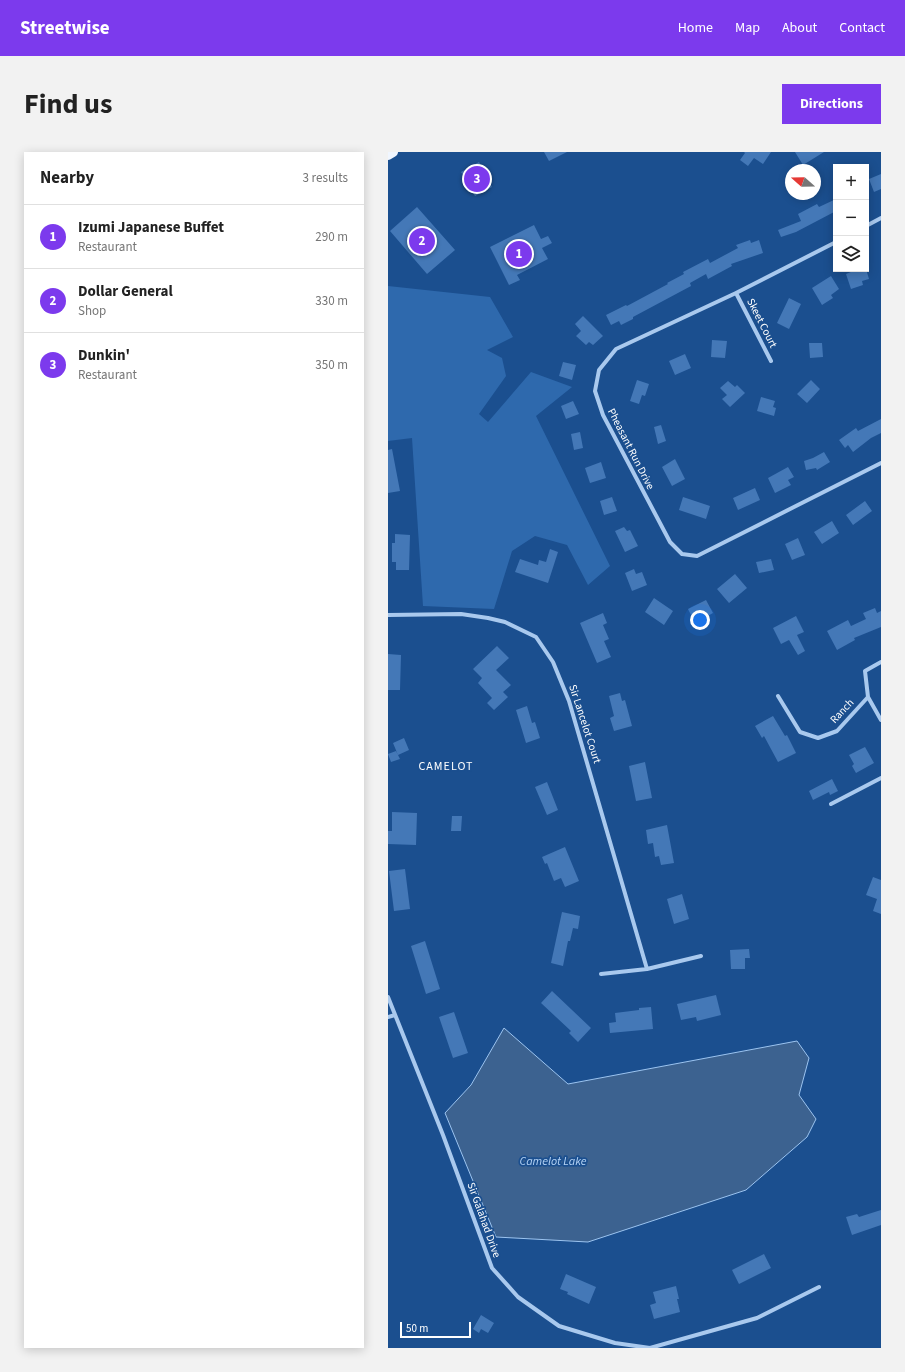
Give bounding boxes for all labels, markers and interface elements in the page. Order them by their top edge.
text: Streetwise [20,15,110,42]
text: Home [678,18,713,38]
text: Map [735,18,760,38]
text: About [782,18,817,38]
text: Contact [839,18,885,38]
text: Find us [24,84,112,124]
button: Directions [782,84,881,124]
pin: 3 [464,164,490,194]
north arrow [785,164,821,200]
map controls [833,164,869,272]
button: + [833,164,869,200]
text: Nearby [40,166,94,190]
text: 3 results [303,169,348,187]
button: − [833,200,869,236]
text: Izumi Japanese Buffet [78,217,224,238]
pin: 2 [409,226,435,256]
text: 1 [50,228,56,246]
text: 290 m [315,228,348,246]
button: layers [833,236,869,272]
text: Restaurant [78,238,137,256]
pin: 1 [506,239,532,269]
text: Dollar General [78,281,173,302]
text: 2 [50,292,56,310]
text: 330 m [315,292,348,310]
street label: Skeet Court [743,296,781,351]
text: Shop [78,302,106,320]
text: Dunkin' [78,345,130,366]
text: 3 [50,356,56,374]
text: 350 m [315,356,348,374]
text: Restaurant [78,366,137,384]
street label: Pheasant Run Drive [604,406,658,493]
your location [690,610,710,630]
street label: Sir Lancelot Court [565,683,605,766]
street label: Ranch [827,695,857,727]
district label: CAMELOT [418,758,474,775]
water label: Camelot Lake [520,1153,587,1170]
street label: Sir Galahad Drive [463,1180,505,1260]
scale bar [400,1320,471,1339]
text: 50 m [406,1321,428,1336]

